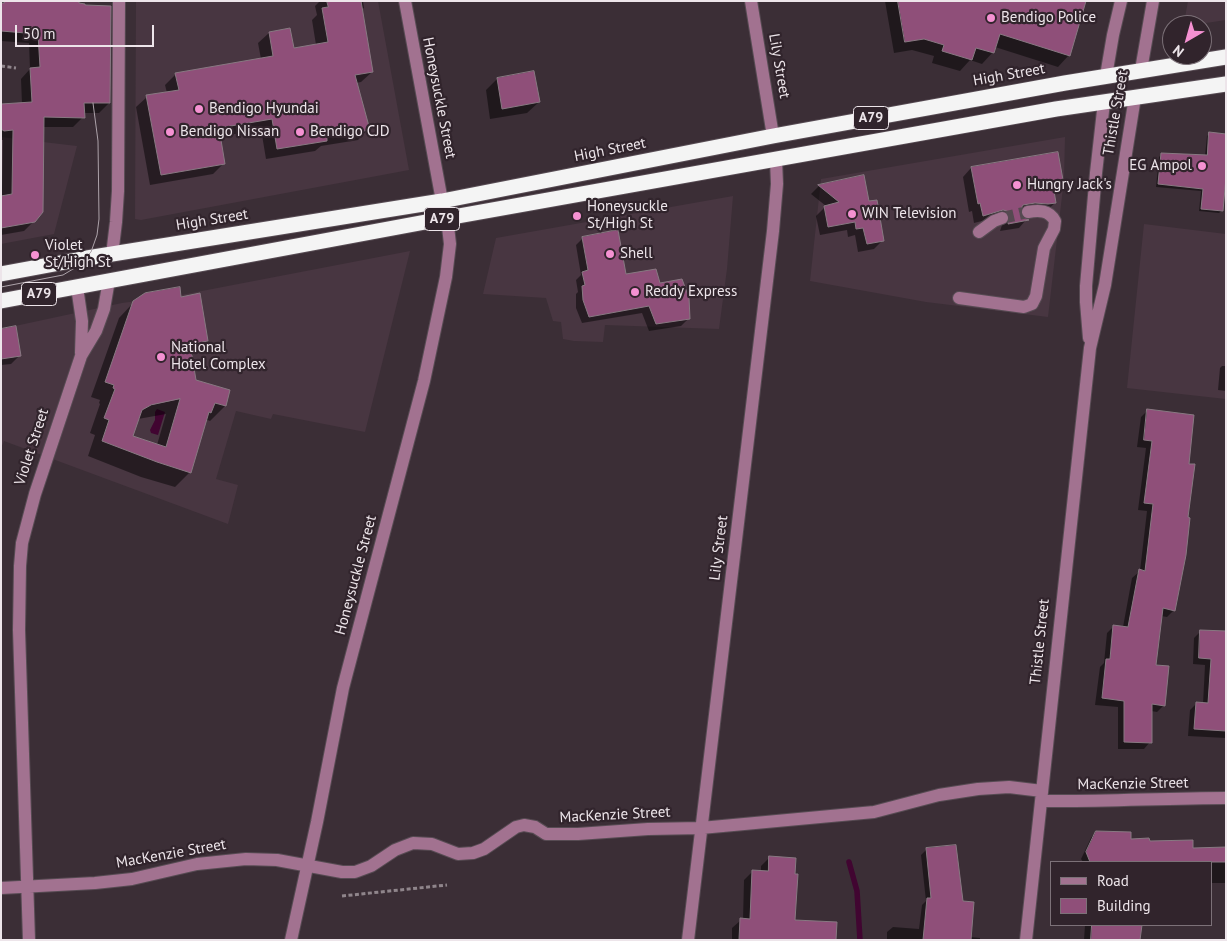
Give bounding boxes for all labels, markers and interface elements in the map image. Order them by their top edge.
place label: Bendigo Police [1001,9,1096,27]
marker: Bendigo Police [985,12,997,24]
scale bar [18,15,156,47]
north arrow [1162,15,1212,65]
text: 50 m [23,24,56,43]
street label: Lily Street [764,32,794,100]
street label: Honeysuckle Street [418,36,460,160]
text: N [1169,41,1188,61]
street label: High Street [972,60,1046,90]
street label: Thistle Street [1100,69,1132,157]
place label: Bendigo Hyundai [209,100,319,118]
marker: Bendigo Hyundai [193,103,205,115]
road number: A79 [854,106,888,130]
place label: Bendigo Nissan [180,123,279,141]
place label: Bendigo CJD [310,123,390,141]
marker: Bendigo Nissan [164,126,176,138]
marker: Bendigo CJD [294,126,306,138]
street label: High Street [573,134,647,166]
place label: EG Ampol [1129,157,1192,175]
marker: EG Ampol [1196,160,1208,172]
place label: Hungry Jack's [1027,176,1112,194]
marker: Hungry Jack's [1011,179,1023,191]
place label: Honeysuckle St/High St [587,198,668,233]
street label: High Street [175,205,249,235]
place label: WIN Television [862,205,956,223]
road number: A79 [424,208,460,230]
marker: WIN Television [846,208,858,220]
marker: Honeysuckle St/High St [571,210,583,222]
place label: Violet St/High St [45,237,111,272]
place label: Shell [620,245,653,263]
marker: Shell [604,248,616,260]
marker: Violet St/High St [29,249,41,261]
road number: A79 [22,282,56,306]
place label: Reddy Express [645,283,737,301]
marker: Reddy Express [629,286,641,298]
place label: National Hotel Complex [171,339,266,374]
marker: National Hotel Complex [155,351,167,363]
street label: Violet Street [11,406,53,488]
street label: Honeysuckle Street [331,513,381,637]
street label: Lily Street [706,514,732,582]
street label: Thistle Street [1027,598,1053,686]
street label: MacKenzie Street [1077,774,1189,794]
street label: MacKenzie Street [559,803,671,827]
street label: MacKenzie Street [115,836,227,872]
legend [1050,861,1212,926]
text: Road [1097,871,1129,890]
text: Building [1097,896,1151,915]

